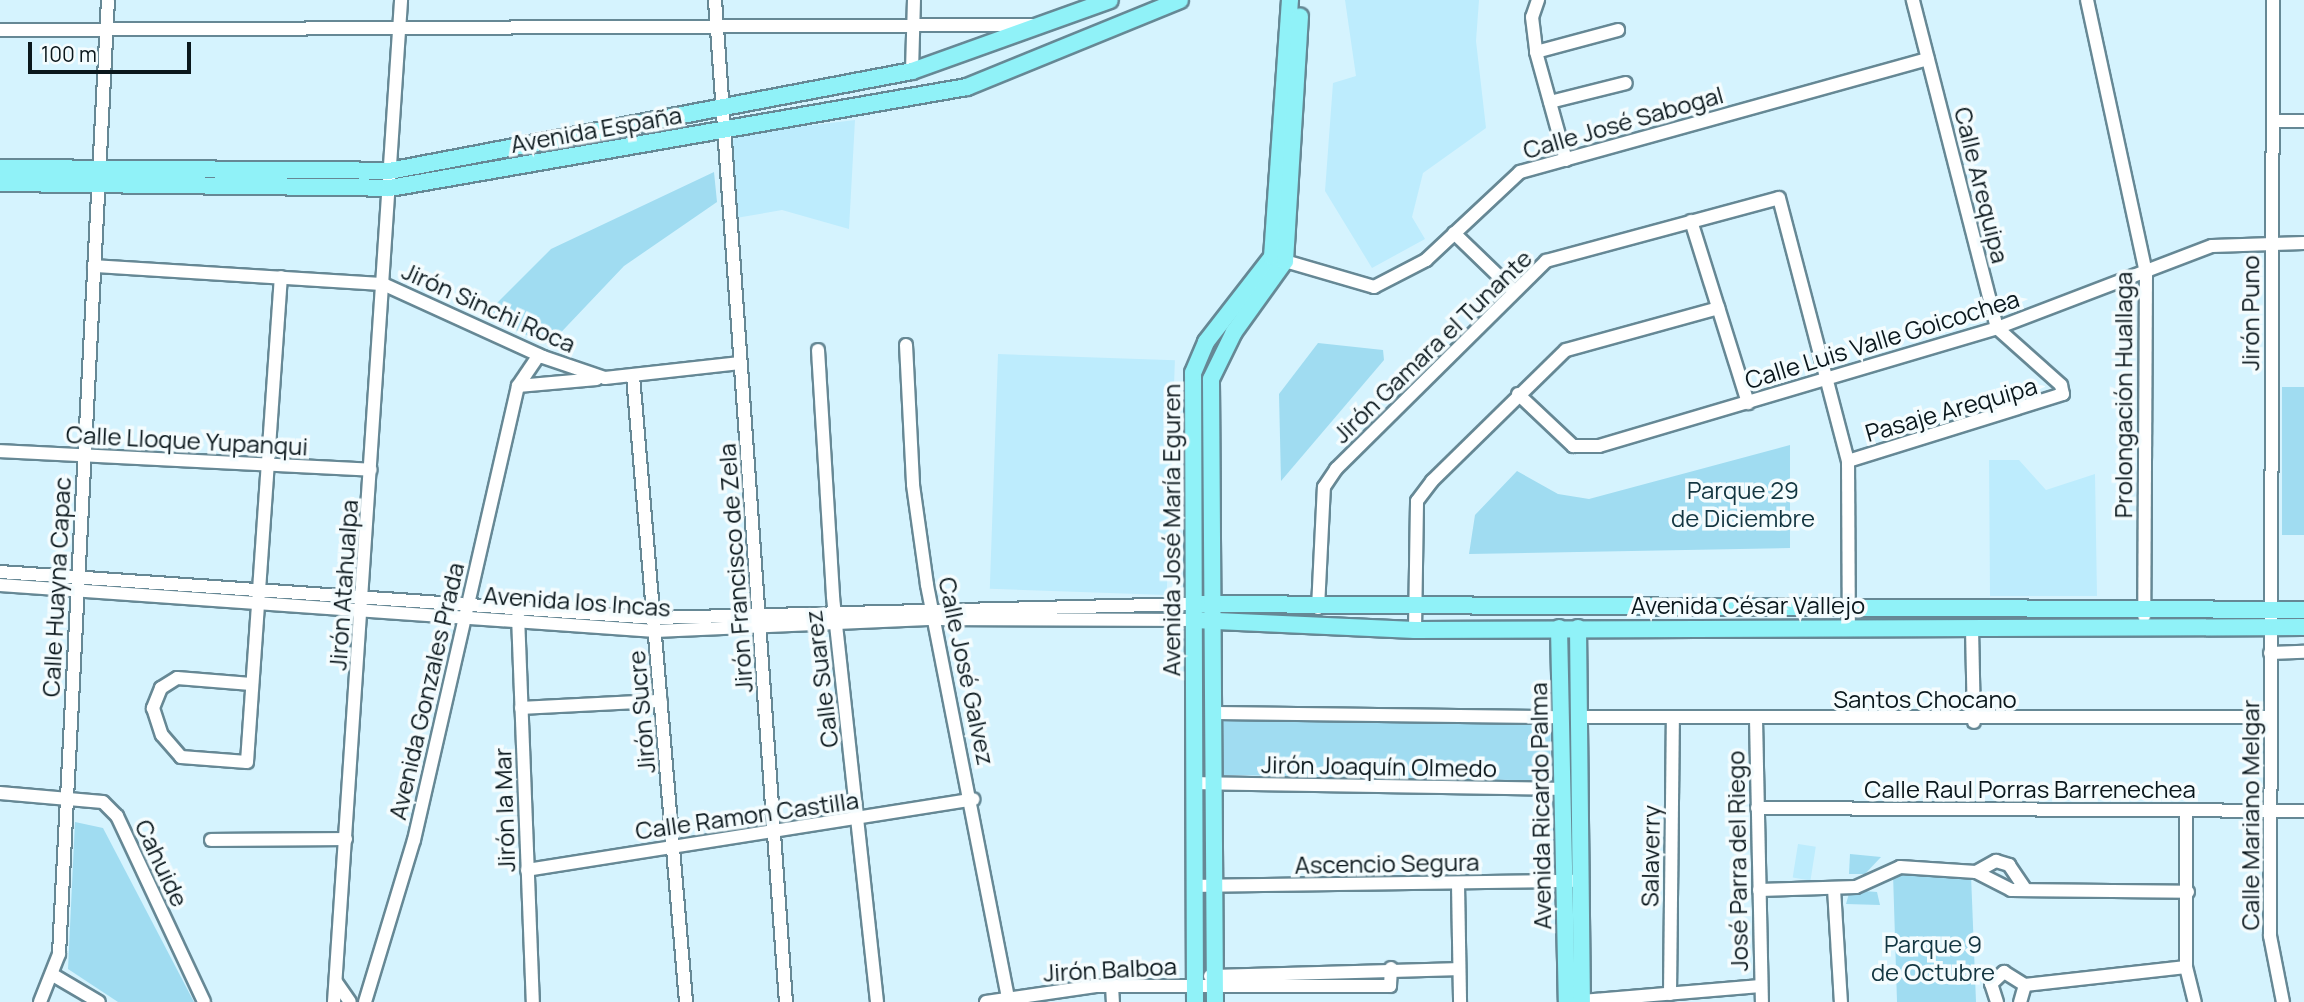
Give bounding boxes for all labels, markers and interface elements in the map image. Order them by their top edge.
scale bar [32,28,194,72]
text: 100 m [41,40,97,68]
street label: Calle José Sabogal [1520,80,1726,164]
street label: Avenida España [508,100,684,158]
street label: Calle Arequipa [1949,104,2015,266]
street label: Jirón Gamara el Tunante [1327,243,1537,449]
street label: Jirón Puno [2236,255,2264,371]
street label: Jirón Sinchi Roca [398,256,580,358]
street label: Prolongación Huallaga [2109,272,2137,518]
street label: Calle Luis Valle Goicochea [1741,284,2023,394]
street label: Pasaje Arequipa [1862,371,2040,447]
street label: Avenida José María Eguren [1157,384,1185,676]
street label: Calle Lloque Yupanqui [65,419,309,461]
street label: Jirón Francisco de Zela [712,442,758,694]
street label: Calle Huayna Capac [36,476,76,698]
park label: Parque 29 de Diciembre [1671,476,1815,532]
street label: Jirón Atahualpa [323,499,363,671]
street label: Avenida Gonzales Prada [382,560,470,822]
street label: Calle José Galvez [933,574,1001,768]
street label: Avenida los Incas [482,580,672,622]
street label: Avenida César Vallejo [1631,591,1865,619]
street label: Calle Suarez [798,609,844,749]
street label: Jirón Sucre [621,649,661,775]
street label: Avenida Ricardo Palma [1523,682,1557,930]
street label: Santos Chocano [1833,685,2017,713]
street label: Calle Mariano Melgar [2236,700,2264,930]
street label: Jirón la Mar [487,747,521,873]
street label: Jirón Joaquín Olmedo [1261,750,1497,782]
street label: José Parra del Riego [1721,750,1753,972]
street label: Calle Raul Porras Barrenechea [1864,775,2196,803]
street label: Calle Ramon Castilla [633,785,861,845]
street label: Salaverry [1635,805,1665,907]
street label: Cahuide [129,815,195,911]
street label: Ascencio Segura [1294,847,1480,879]
park label: Parque 9 de Octubre [1871,930,1995,986]
street label: Jirón Balboa [1042,951,1178,987]

